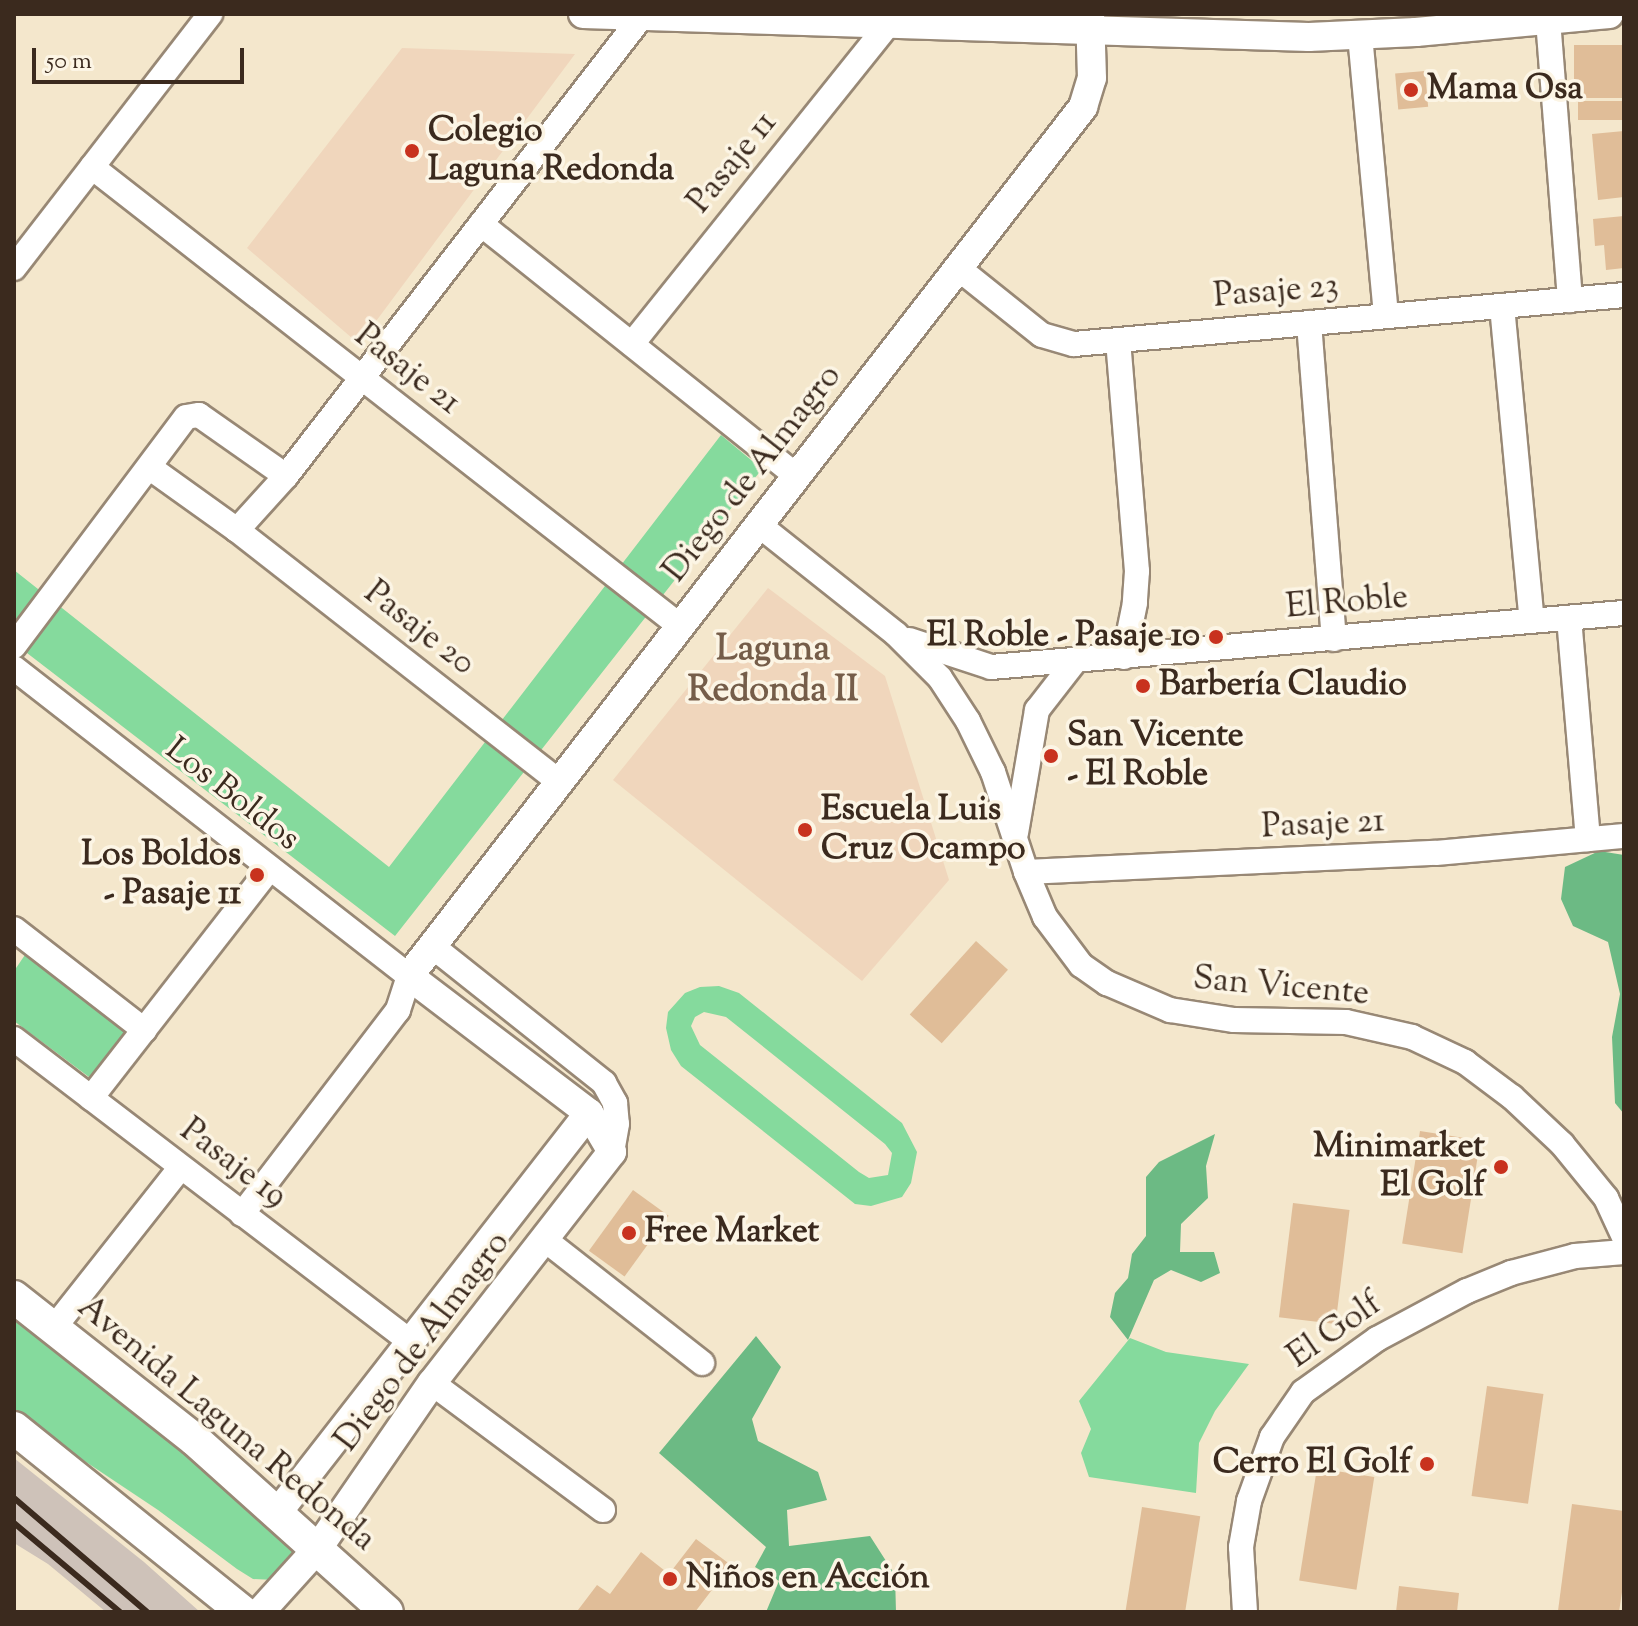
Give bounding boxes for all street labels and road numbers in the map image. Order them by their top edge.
street label: Pasaje 11 [680,104,786,222]
street label: Pasaje 23 [1212,266,1340,318]
street label: Pasaje 21 [346,316,468,424]
street label: Diego de Almagro [655,357,851,591]
street label: Pasaje 20 [355,573,483,685]
street label: El Roble [1284,577,1410,629]
street label: Los Boldos [157,730,307,860]
street label: Pasaje 21 [1260,801,1386,849]
street label: San Vicente [1191,959,1371,1015]
street label: Pasaje 19 [171,1111,295,1217]
street label: Diego de Almagro [327,1224,519,1460]
street label: El Golf [1280,1284,1390,1378]
street label: Avenida Laguna Redonda [69,1287,383,1561]

